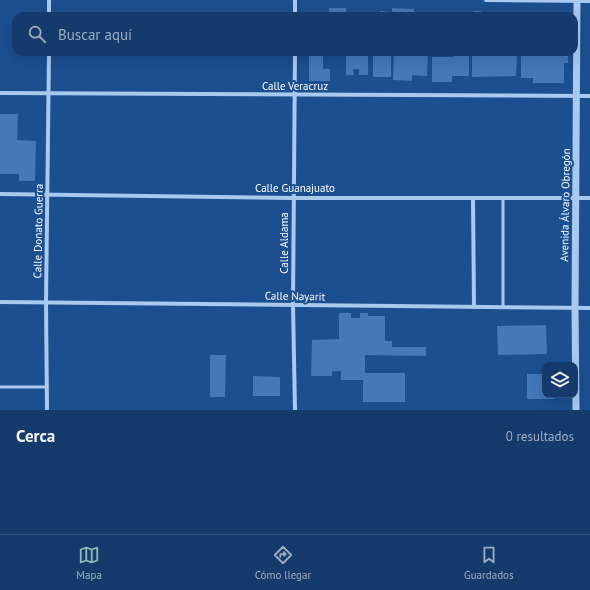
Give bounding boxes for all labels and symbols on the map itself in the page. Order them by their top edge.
street label: Calle Veracruz [262,79,328,93]
street label: Avenida Álvaro Obregón [557,148,573,262]
street label: Calle Guanajuato [255,181,335,195]
street label: Calle Donato Guerra [30,184,46,278]
street label: Calle Aldama [277,212,291,274]
street label: Calle Nayarit [265,288,326,304]

